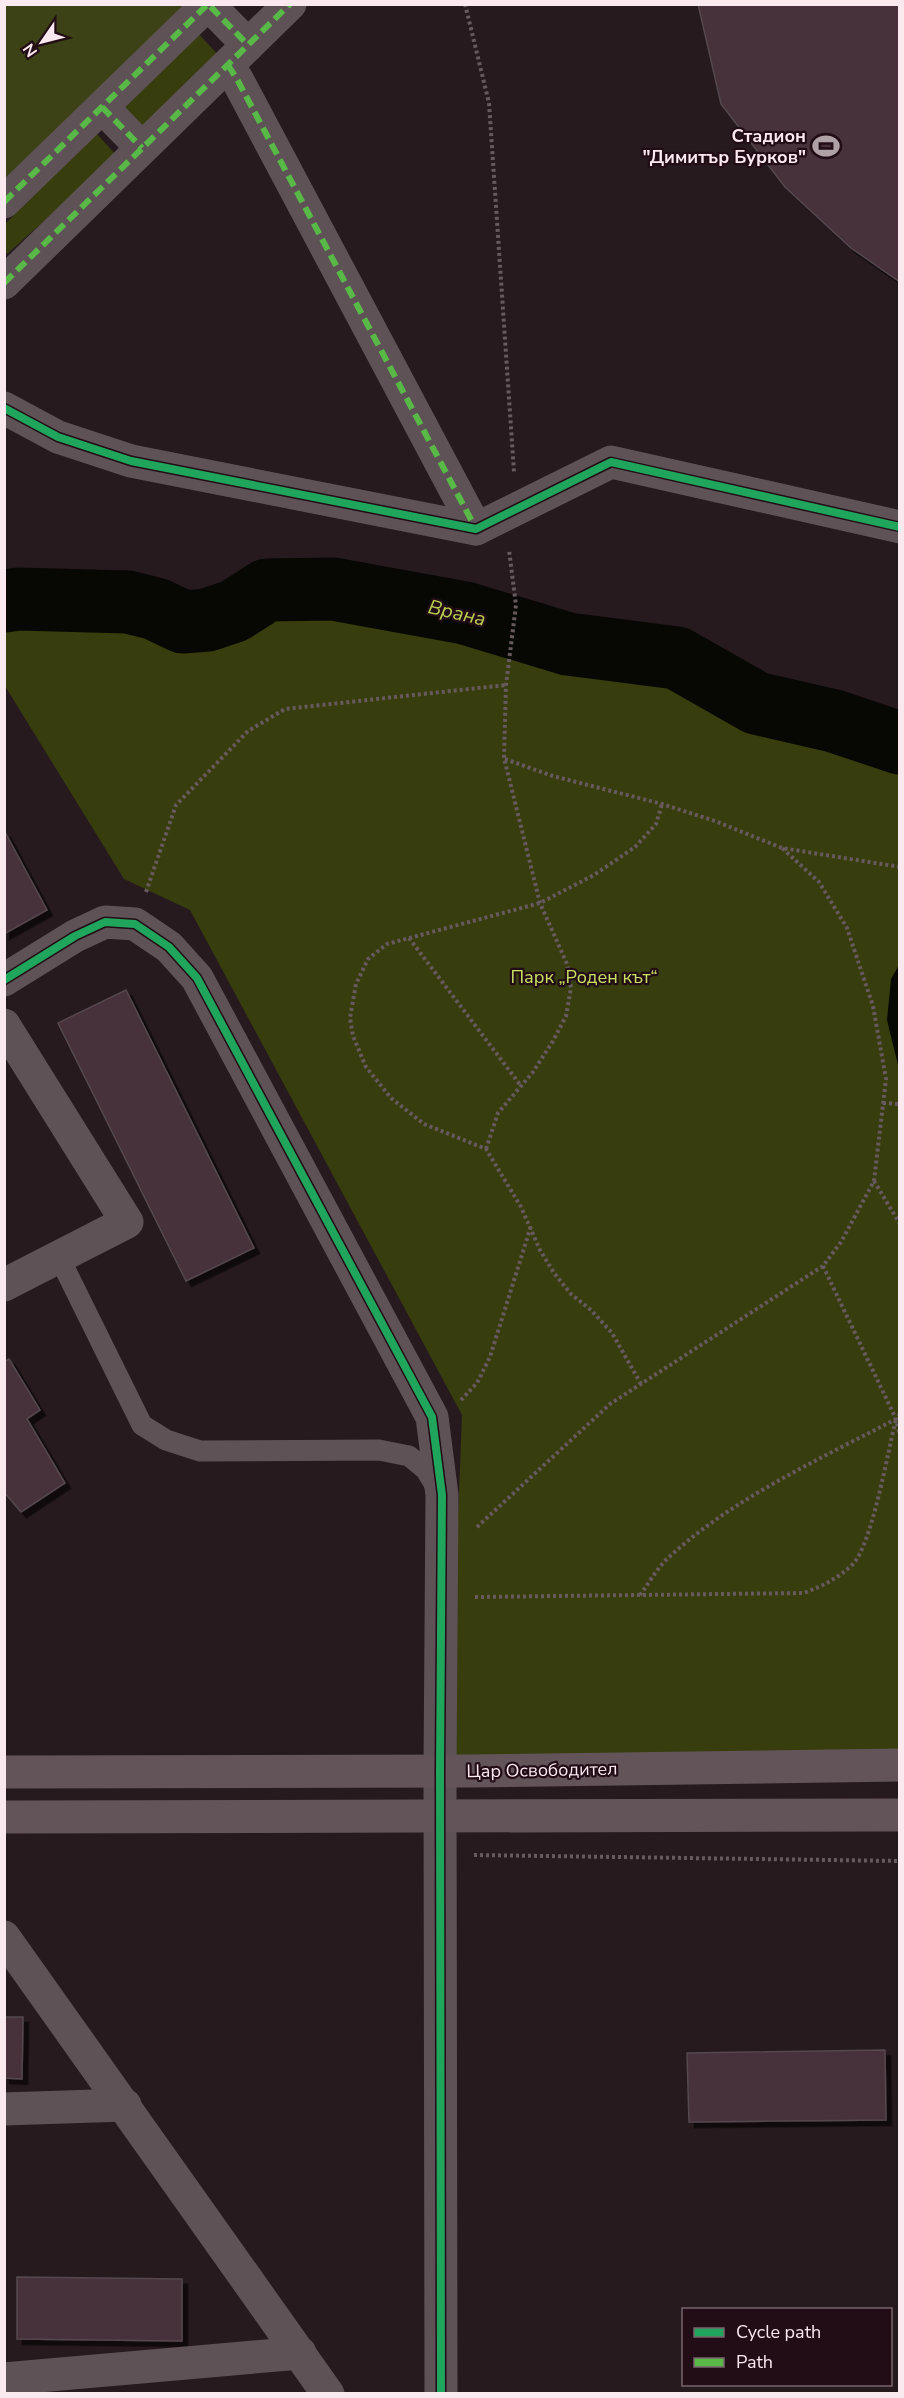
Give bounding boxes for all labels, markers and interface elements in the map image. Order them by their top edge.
north arrow [12,12,72,72]
text: N [18,39,43,61]
place label: Стадион "Димитър Бурков" [643,124,806,169]
sports icon: Стадион "Димитър Бурков" [811,131,841,161]
water label: Врана [425,593,489,633]
park label: Парк „Роден кът“ [510,965,658,989]
street label: Цар Освободител [466,1757,618,1783]
legend [682,2308,892,2386]
text: Cycle path [736,2320,821,2344]
text: Path [736,2350,773,2374]

